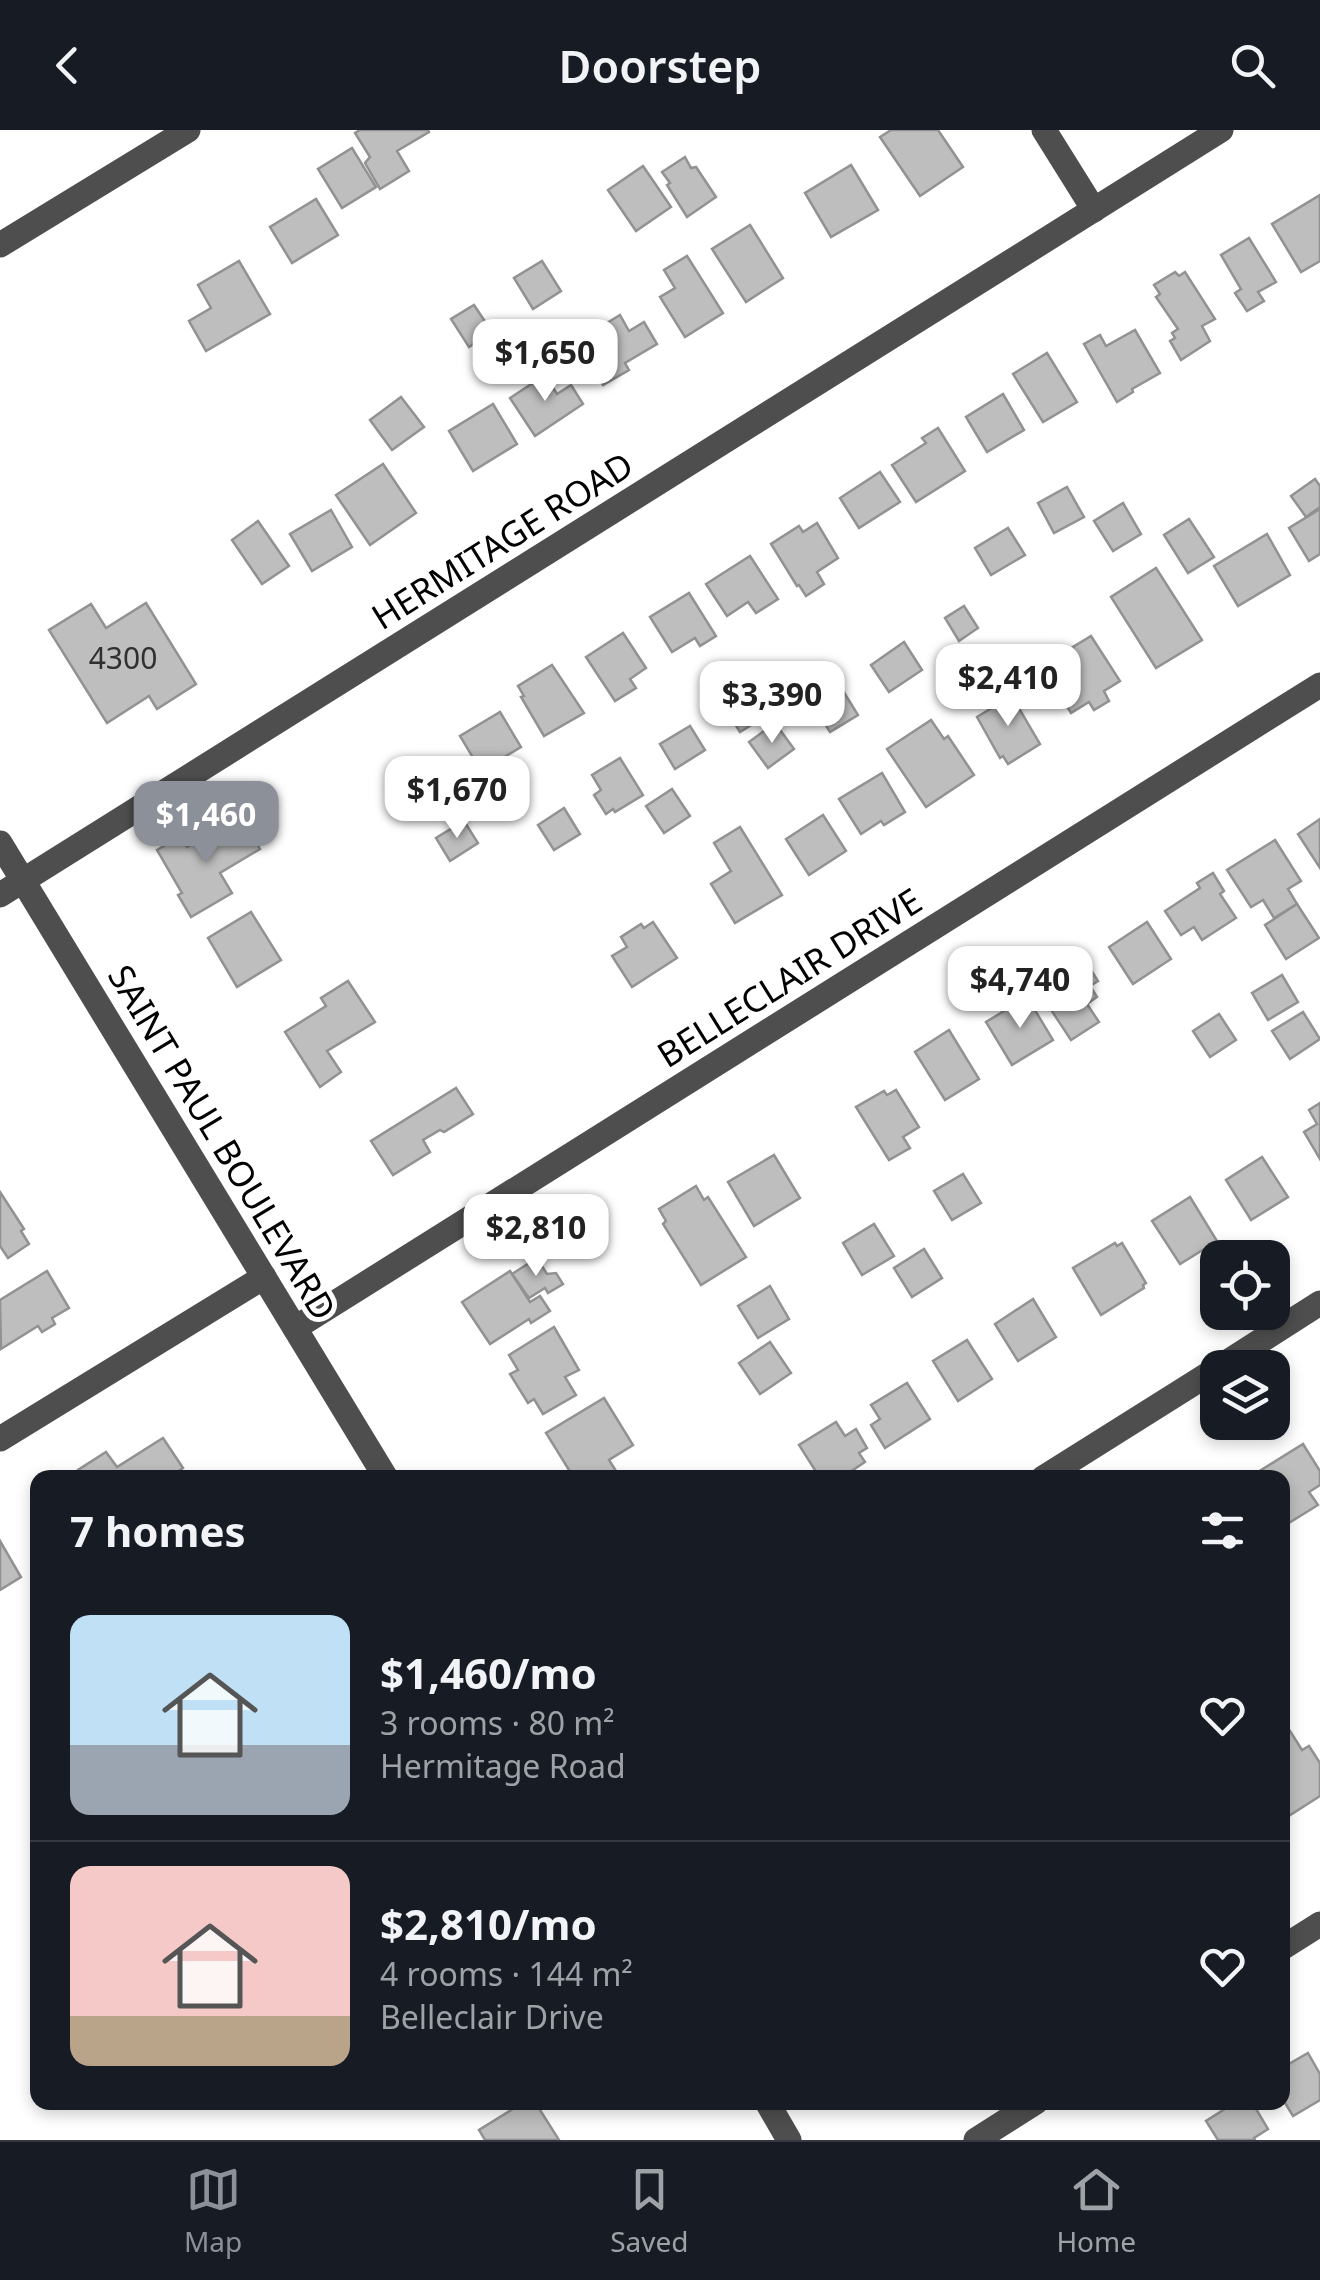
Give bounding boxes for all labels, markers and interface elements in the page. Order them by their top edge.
text: Doorstep [559,35,761,96]
icon: back [40,38,95,93]
icon: search [1225,38,1280,93]
pin: $1,650 [464,319,626,404]
text: $1,650 [495,330,595,373]
street label: HERMITAGE ROAD [362,441,642,639]
house number: 4300 [89,637,157,678]
pin: $2,410 [927,644,1089,729]
text: $2,410 [958,655,1058,698]
pin: $3,390 [691,661,853,746]
text: $3,390 [722,672,822,715]
pin: $1,670 [376,756,538,841]
text: $1,670 [407,767,507,810]
pin: $1,460 [125,781,287,866]
text: $1,460 [156,792,256,835]
street label: BELLECLAIR DRIVE [648,877,930,1077]
pin: $4,740 [939,946,1101,1031]
street label: SAINT PAUL BOULEVARD [98,956,348,1328]
text: $4,740 [970,957,1070,1000]
pin: $2,810 [455,1194,617,1279]
text: $2,810 [486,1205,586,1248]
map controls [1200,1240,1290,1440]
button: locate [1200,1240,1290,1330]
button: layers [1200,1350,1290,1440]
text: 7 homes [70,1502,246,1559]
icon: filters [1195,1503,1250,1558]
text: $1,460/mo [380,1644,597,1701]
icon: home [150,1655,270,1775]
icon: heart [1195,1688,1250,1743]
text: 3 rooms · 80 m² [380,1701,614,1744]
text: Hermitage Road [380,1744,626,1787]
text: $2,810/mo [380,1895,597,1952]
icon: home [150,1906,270,2026]
icon: heart [1195,1939,1250,1994]
text: 4 rooms · 144 m² [380,1952,633,1995]
text: Belleclair Drive [380,1995,604,2038]
tab: Map [184,2162,242,2260]
tab: Saved [610,2162,688,2260]
tab: Home [1056,2162,1136,2260]

